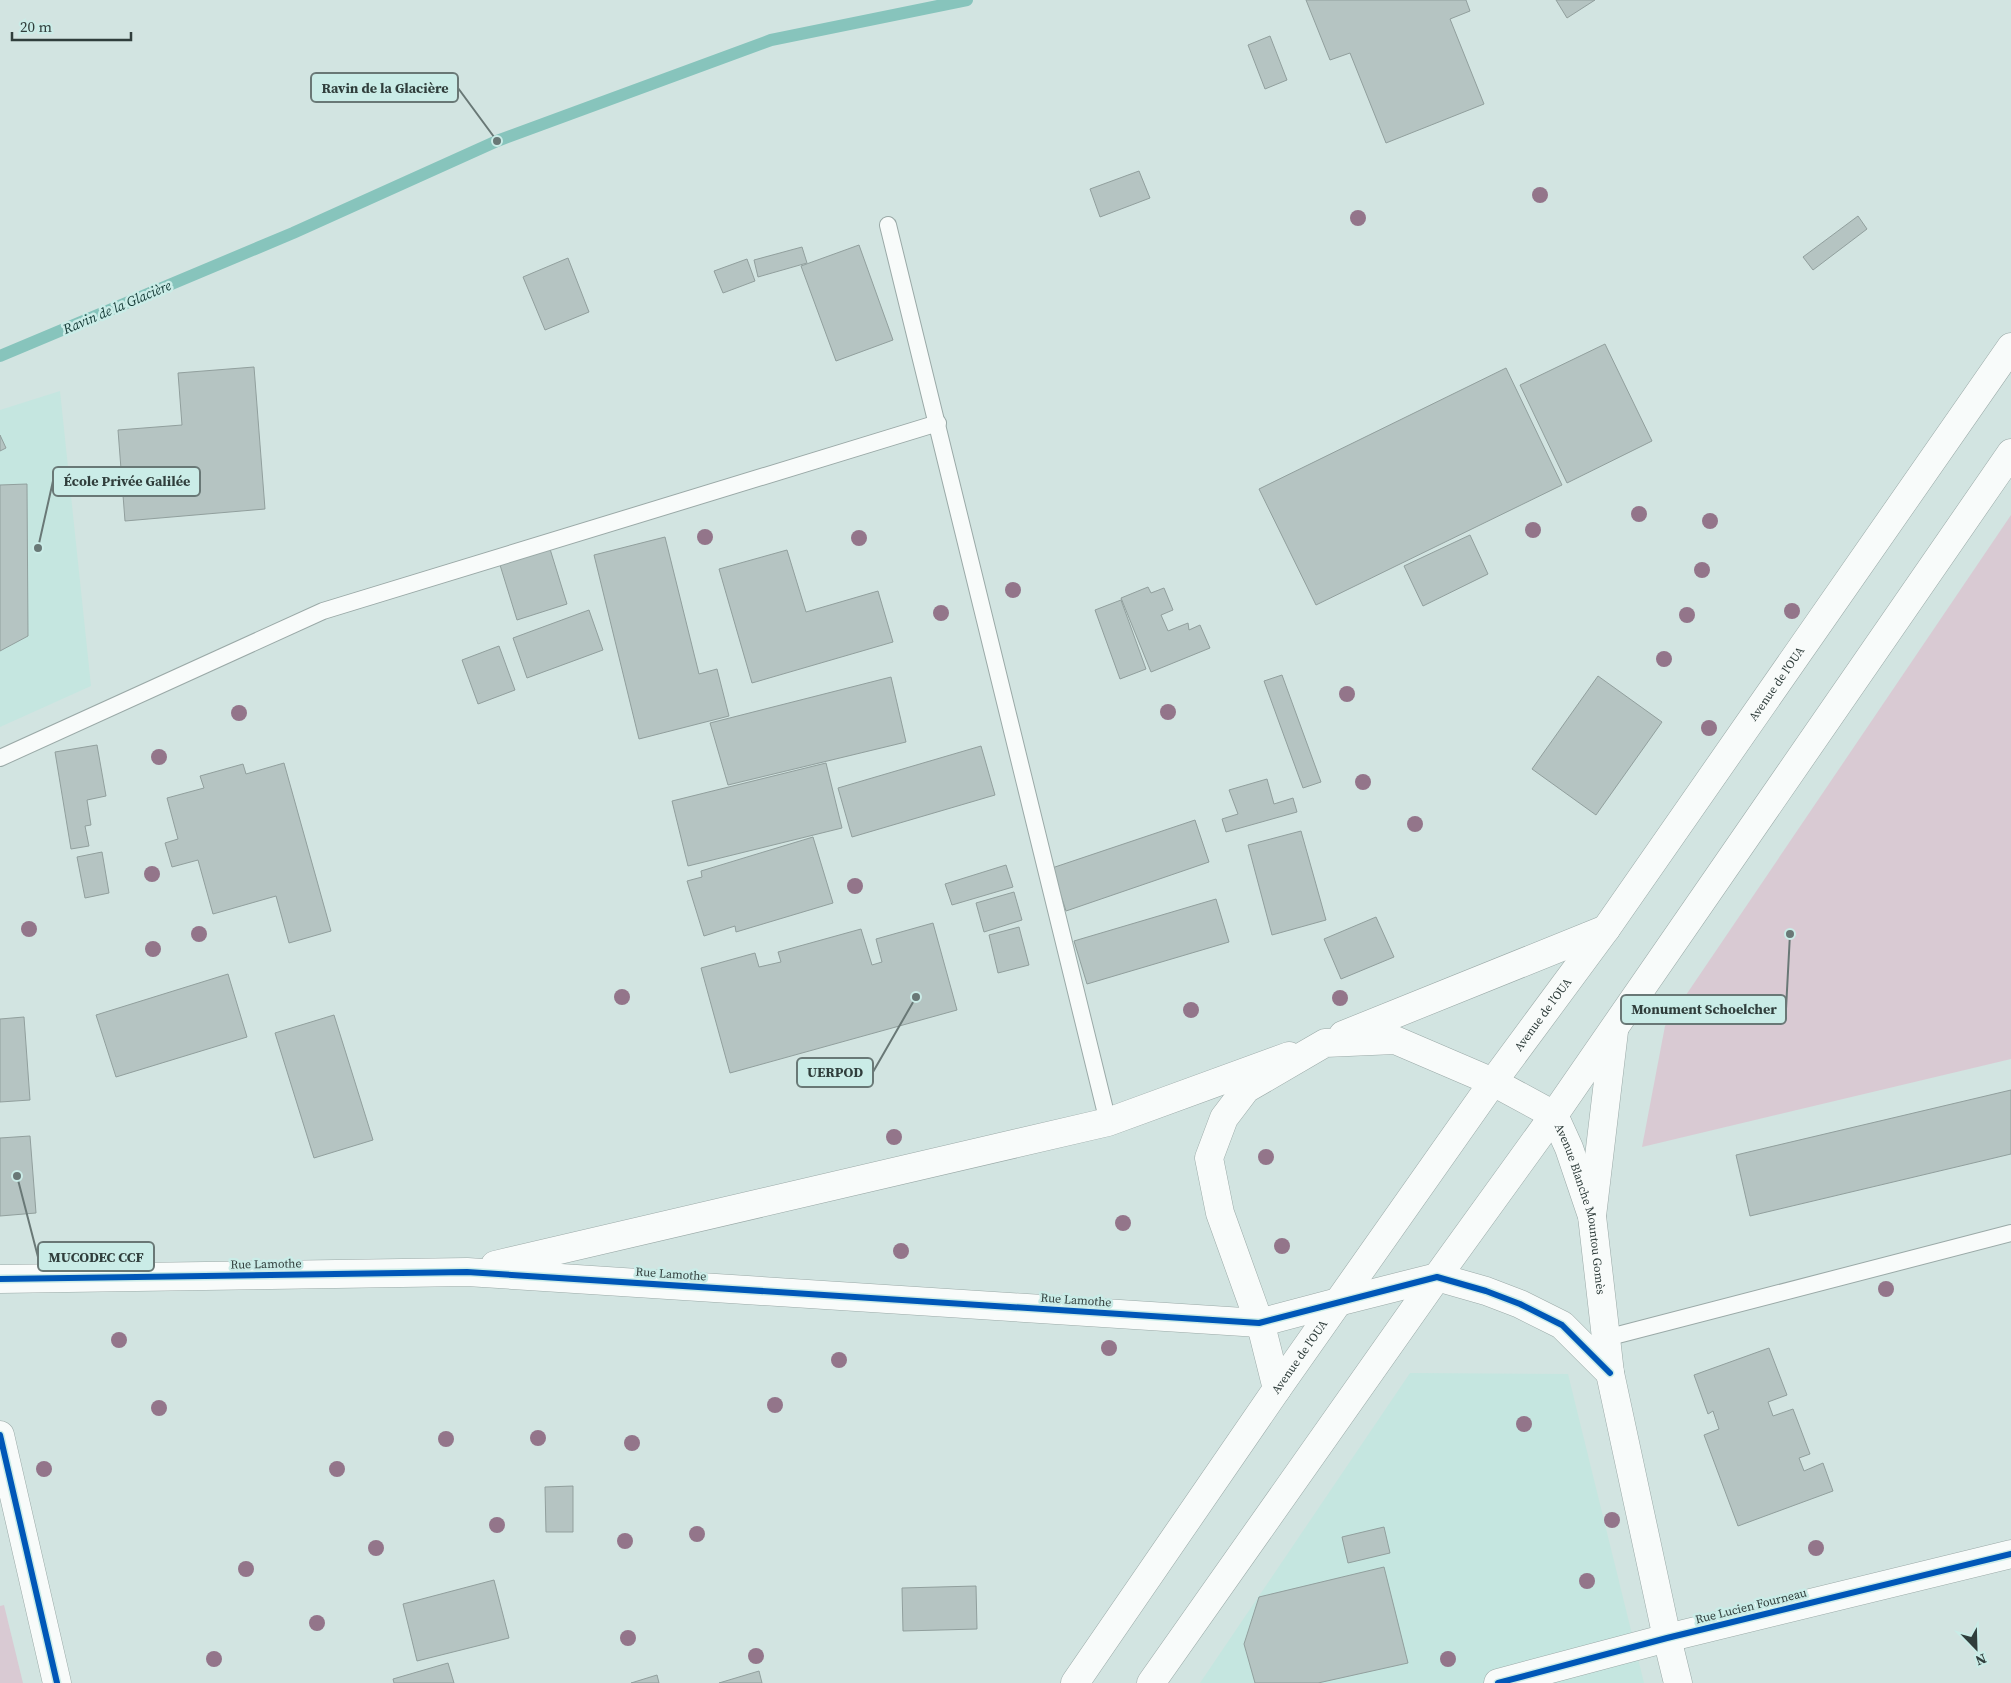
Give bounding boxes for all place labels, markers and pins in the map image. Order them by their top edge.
callout: Ravin de la Glacière [311,73,458,102]
callout: École Privée Galilée [53,467,200,496]
callout: Monument Schoelcher [1621,995,1786,1024]
callout: UERPOD [797,1058,873,1087]
callout: MUCODEC CCF [38,1242,154,1271]

